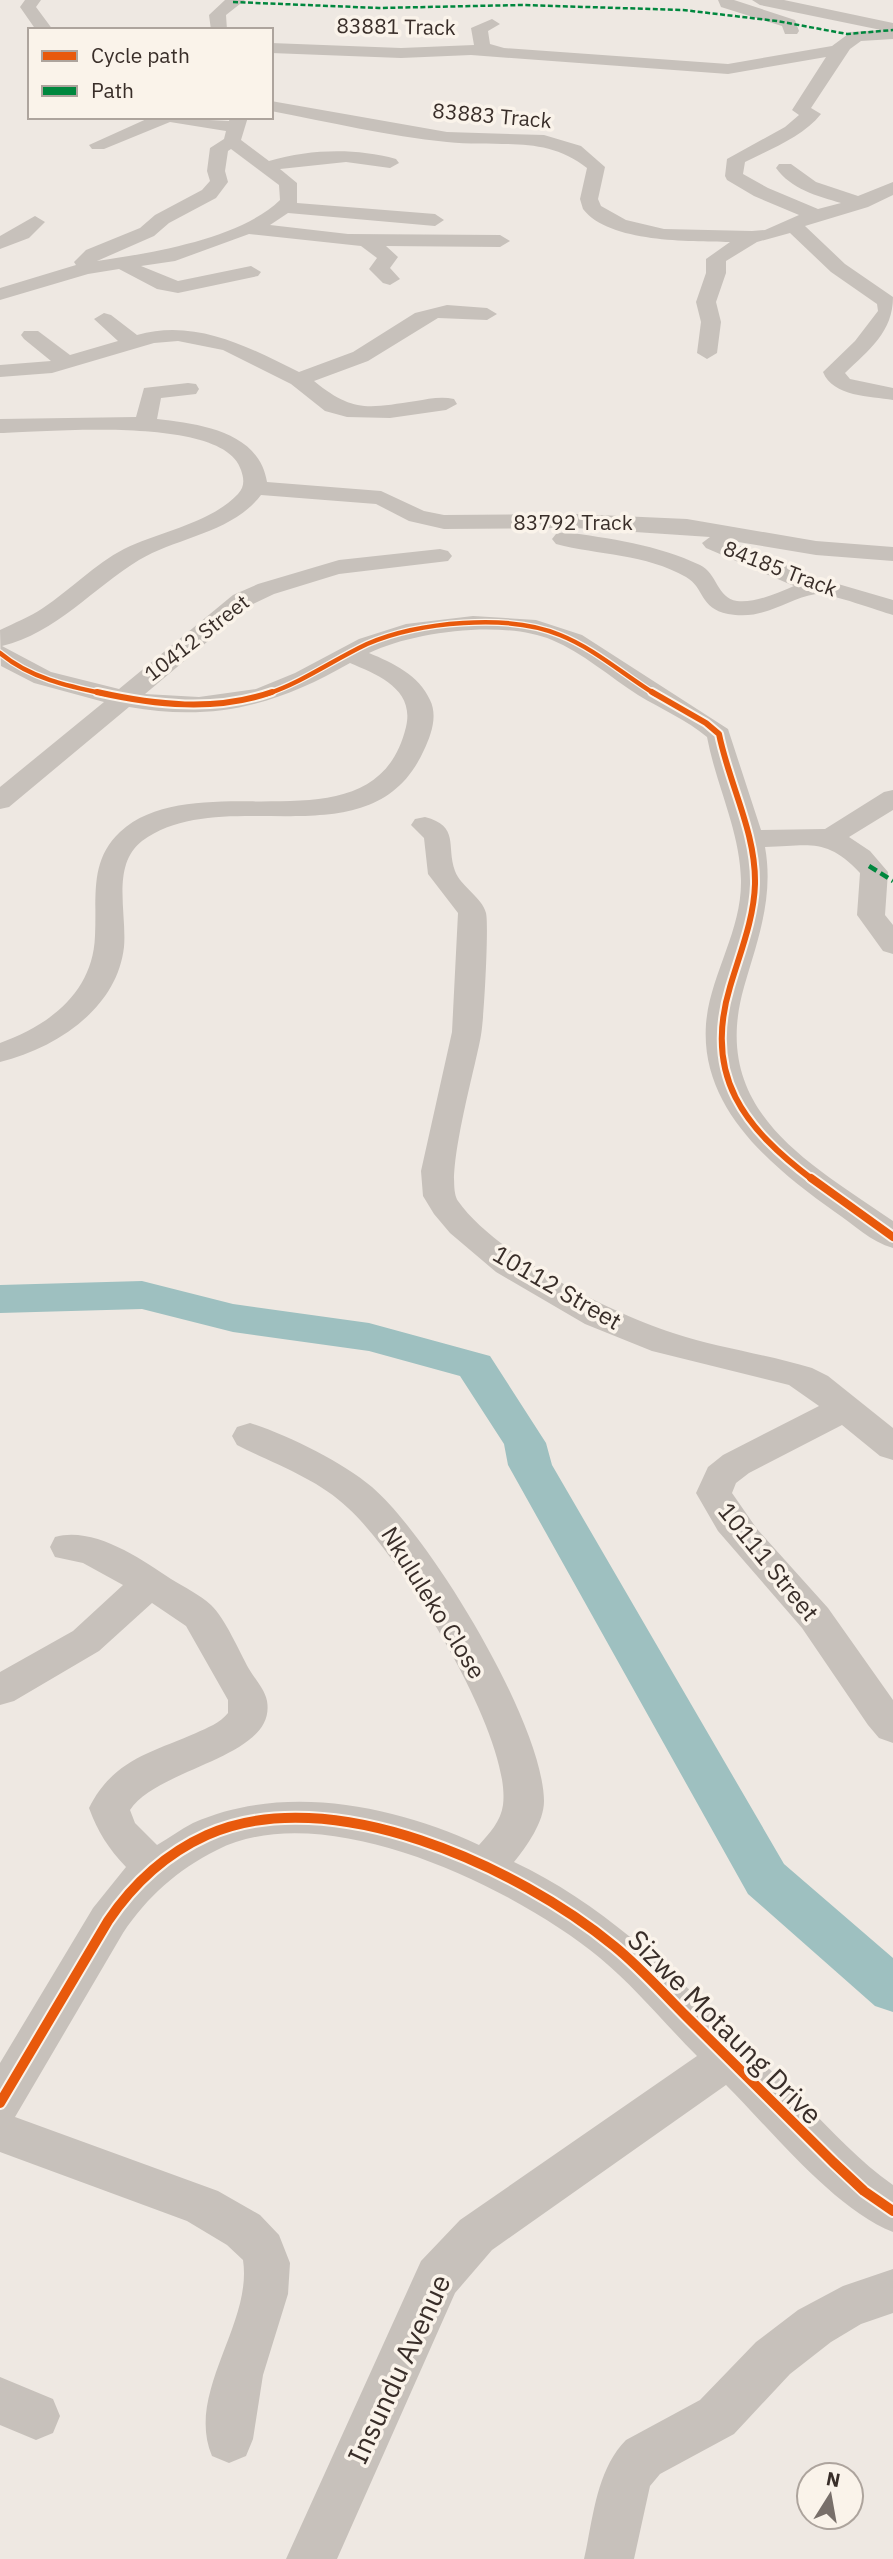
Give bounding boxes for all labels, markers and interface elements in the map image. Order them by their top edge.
street label: 83881 Track [336,11,456,41]
legend [28,28,273,119]
text: Cycle path [91,41,190,69]
text: Path [91,76,134,104]
street label: 83883 Track [431,96,553,134]
street label: 83792 Track [513,508,633,536]
street label: 84185 Track [720,534,841,603]
street label: 10412 Street [138,588,254,687]
street label: 10112 Street [487,1237,628,1337]
street label: 10111 Street [711,1496,826,1627]
street label: Nkululeko Close [374,1520,494,1685]
street label: Sizwe Motaung Drive [620,1921,831,2132]
street label: Insundu Avenue [339,2268,459,2469]
north arrow [795,2461,865,2531]
text: N [824,2466,842,2492]

